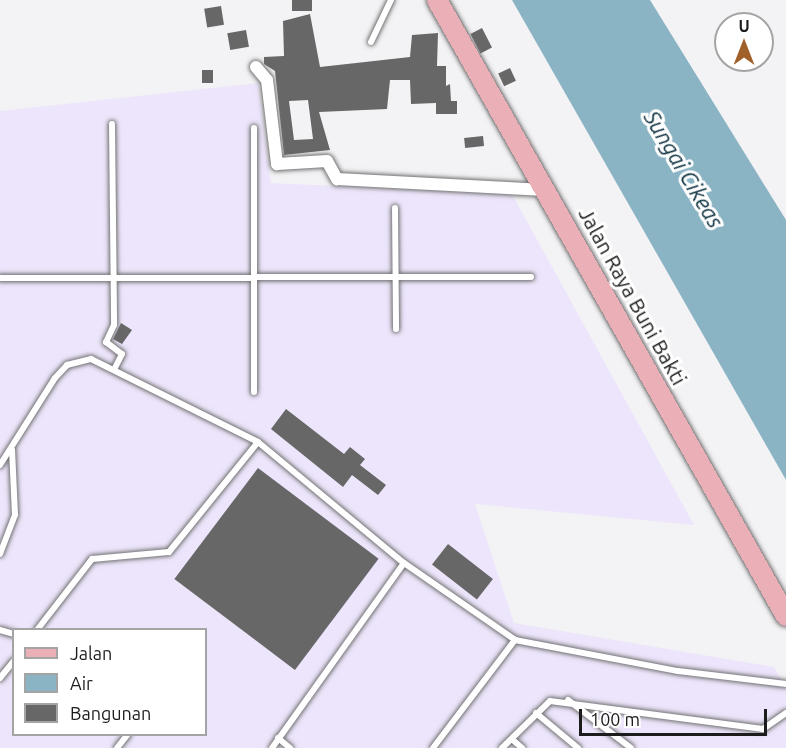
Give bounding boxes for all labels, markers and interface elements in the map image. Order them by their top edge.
north arrow [714,12,774,72]
text: U [738,17,750,35]
water label: Sungai Cikeas [639,106,729,232]
street label: Jalan Raya Buni Bakti [574,203,692,389]
legend [12,628,207,736]
text: Jalan [70,643,112,663]
text: Air [70,673,93,693]
scale bar [582,697,770,735]
text: Bangunan [70,703,151,723]
text: 100 m [590,709,640,729]

